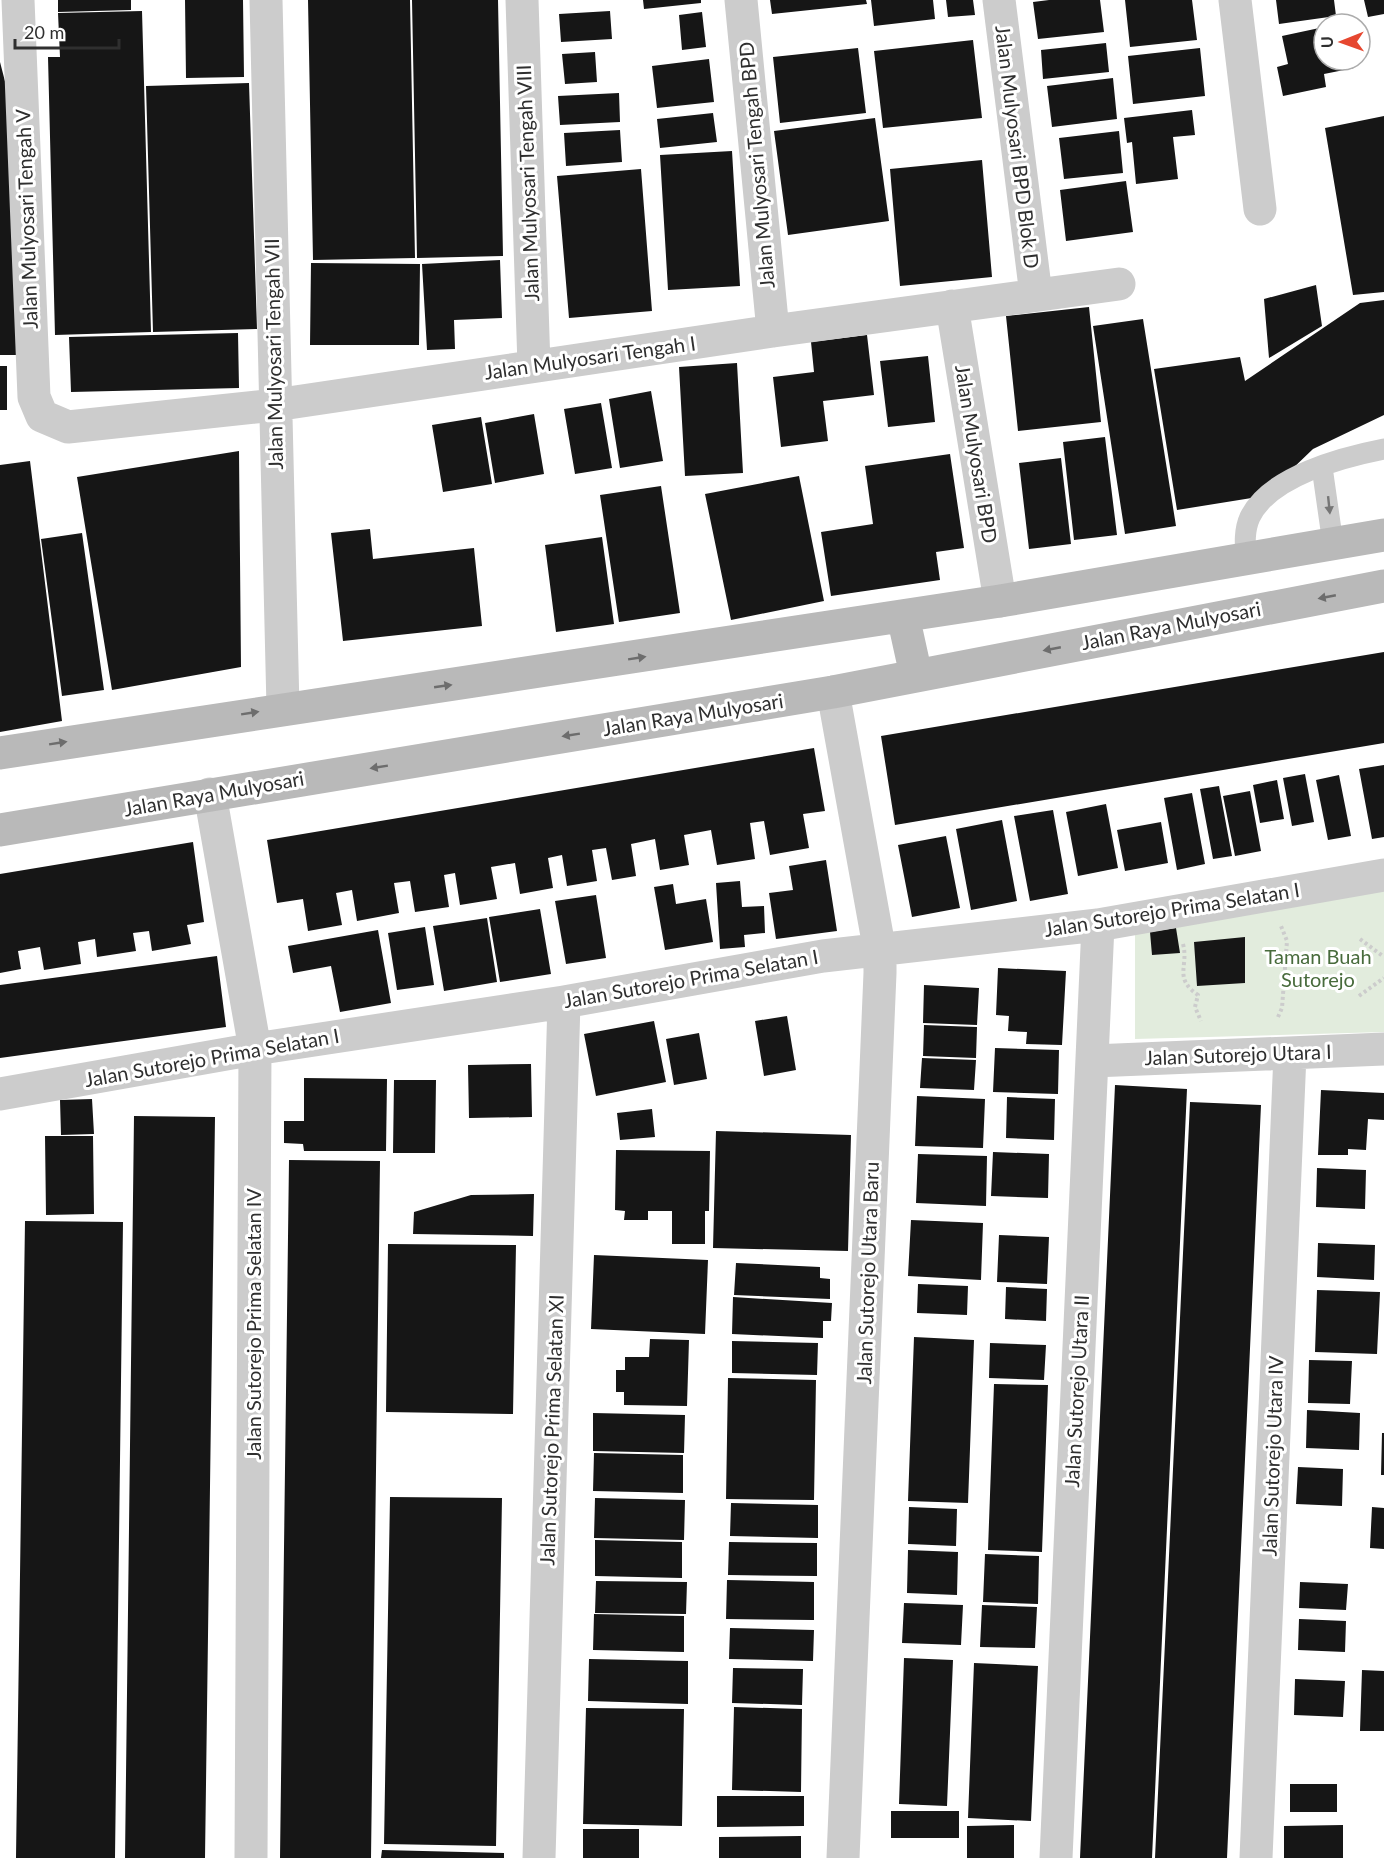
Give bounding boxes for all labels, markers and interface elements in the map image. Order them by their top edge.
scale bar [15,12,118,50]
north arrow [1312,12,1372,72]
text: 20 m [24,21,64,43]
street label: Jalan Mulyosari BPD Blok D [991,24,1045,270]
text: U [1317,36,1336,48]
street label: Jalan Mulyosari Tengah BPD [733,41,779,289]
street label: Jalan Mulyosari Tengah VIII [511,64,543,302]
street label: Jalan Mulyosari Tengah V [10,108,42,330]
street label: Jalan Mulyosari Tengah VII [259,238,287,470]
street label: Jalan Mulyosari Tengah I [483,330,697,384]
street label: Jalan Mulyosari BPD [951,363,1003,545]
one-way arrow [1324,495,1333,514]
one-way arrow [1317,593,1336,602]
street label: Jalan Raya Mulyosari [1079,596,1263,654]
one-way arrow [1043,645,1062,654]
one-way arrow [627,654,646,663]
one-way arrow [434,681,453,690]
street label: Jalan Raya Mulyosari [601,688,785,740]
one-way arrow [241,708,260,717]
one-way arrow [562,731,581,740]
one-way arrow [48,739,67,748]
one-way arrow [369,762,388,771]
street label: Jalan Raya Mulyosari [122,765,306,821]
street label: Jalan Sutorejo Prima Selatan I [1042,877,1301,941]
street label: Jalan Sutorejo Prima Selatan I [562,944,820,1012]
park label: Taman Buah Sutorejo [1264,944,1372,991]
street label: Jalan Sutorejo Prima Selatan I [83,1023,341,1091]
street label: Jalan Sutorejo Utara I [1144,1039,1332,1069]
street label: Jalan Sutorejo Utara Baru [851,1161,883,1385]
street label: Jalan Sutorejo Prima Selatan IV [241,1188,265,1460]
street label: Jalan Sutorejo Prima Selatan XI [534,1294,568,1566]
street label: Jalan Sutorejo Utara II [1059,1294,1093,1488]
street label: Jalan Sutorejo Utara IV [1257,1355,1288,1557]

